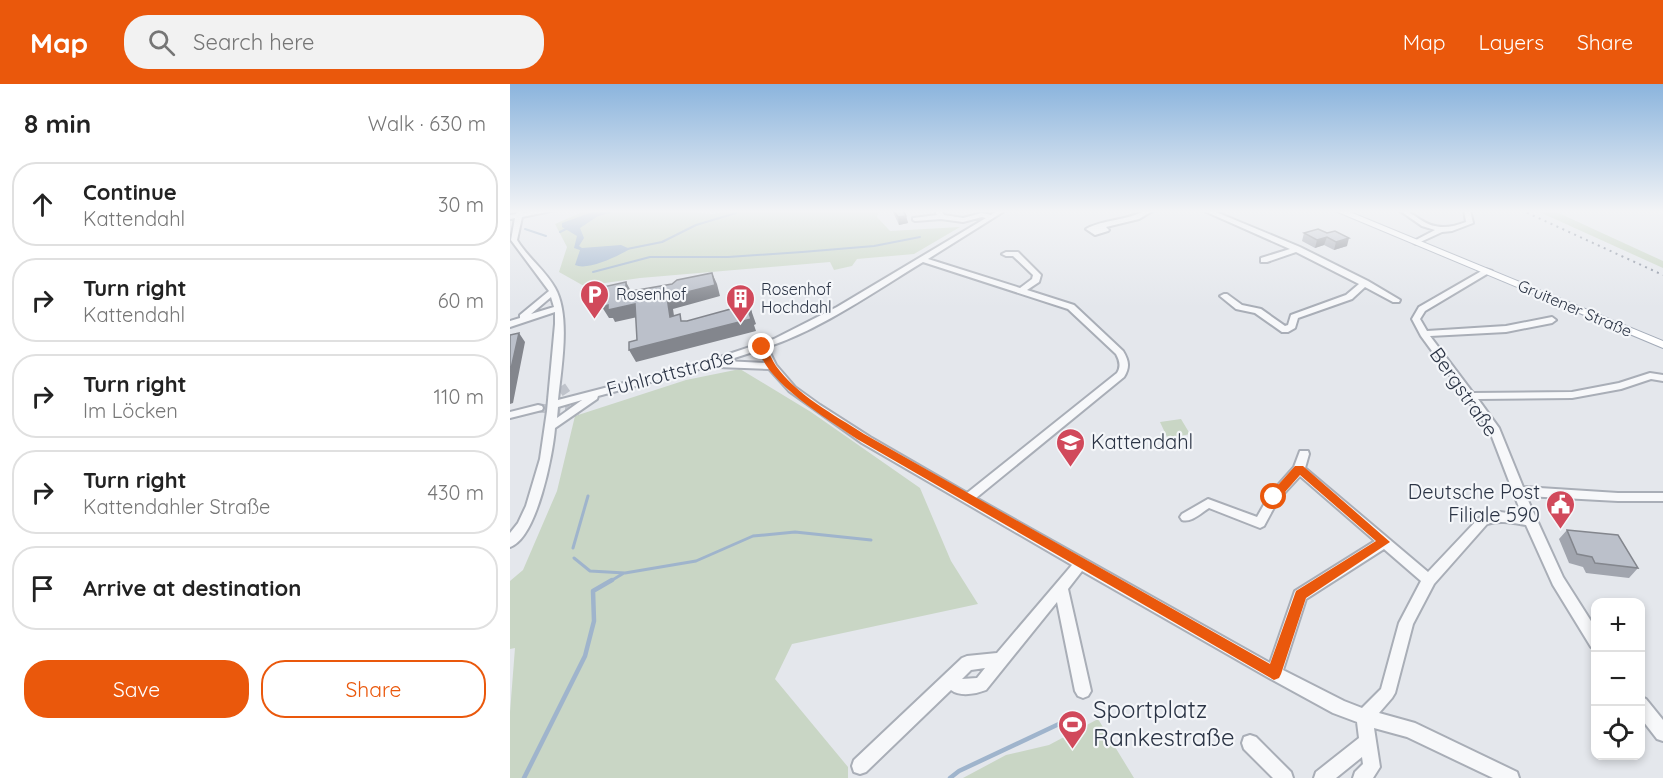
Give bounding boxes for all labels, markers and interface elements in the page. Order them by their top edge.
search box [124,15,544,69]
text: Map [30,25,88,60]
icon: search [145,26,178,59]
text: Search here [193,28,315,56]
text: Map [1403,29,1446,55]
text: Layers [1479,29,1544,55]
text: Share [1577,29,1633,55]
text: 8 min [24,107,91,140]
text: Walk · 630 m [368,111,486,136]
text: Continue [83,178,177,206]
icon: ahead [26,188,59,221]
text: 30 m [438,192,484,217]
text: Kattendahl [83,206,185,231]
text: Turn right [83,274,187,302]
street label: Gruitener Straße [1515,275,1635,341]
parking icon: Rosenhof [579,278,611,320]
place label: Rosenhof Hochdahl [761,279,832,317]
building icon: Rosenhof Hochdahl [724,282,756,324]
icon: right [26,284,59,317]
place label: Rosenhof [616,284,687,304]
text: 60 m [438,288,484,313]
text: Kattendahl [83,302,185,327]
route end [748,333,774,359]
street label: Bergstraße [1425,342,1504,441]
street label: Fuhlrottstraße [603,344,736,402]
text: Turn right [83,370,187,398]
icon: right [26,380,59,413]
text: 110 m [434,384,484,409]
text: Im Löcken [83,398,178,423]
school or university icon: Kattendahl [1054,426,1086,468]
place label: Kattendahl [1091,429,1193,454]
text: Turn right [83,466,187,494]
icon: right [26,476,59,509]
place label: Deutsche Post Filiale 590 [1408,479,1540,527]
text: 430 m [427,480,484,505]
route start [1260,483,1286,509]
public building icon: Deutsche Post Filiale 590 [1545,488,1577,530]
text: Kattendahler Straße [83,494,270,519]
icon: arrive [26,572,59,605]
text: Arrive at destination [83,574,301,602]
map controls [1591,598,1645,760]
button: + [1591,598,1645,652]
button: − [1591,652,1645,706]
button: Save [24,660,249,718]
button: Share [261,660,486,718]
place label: Sportplatz Rankestraße [1093,694,1234,752]
button: locate [1591,706,1645,760]
sports icon: Sportplatz Rankestraße [1056,708,1088,750]

